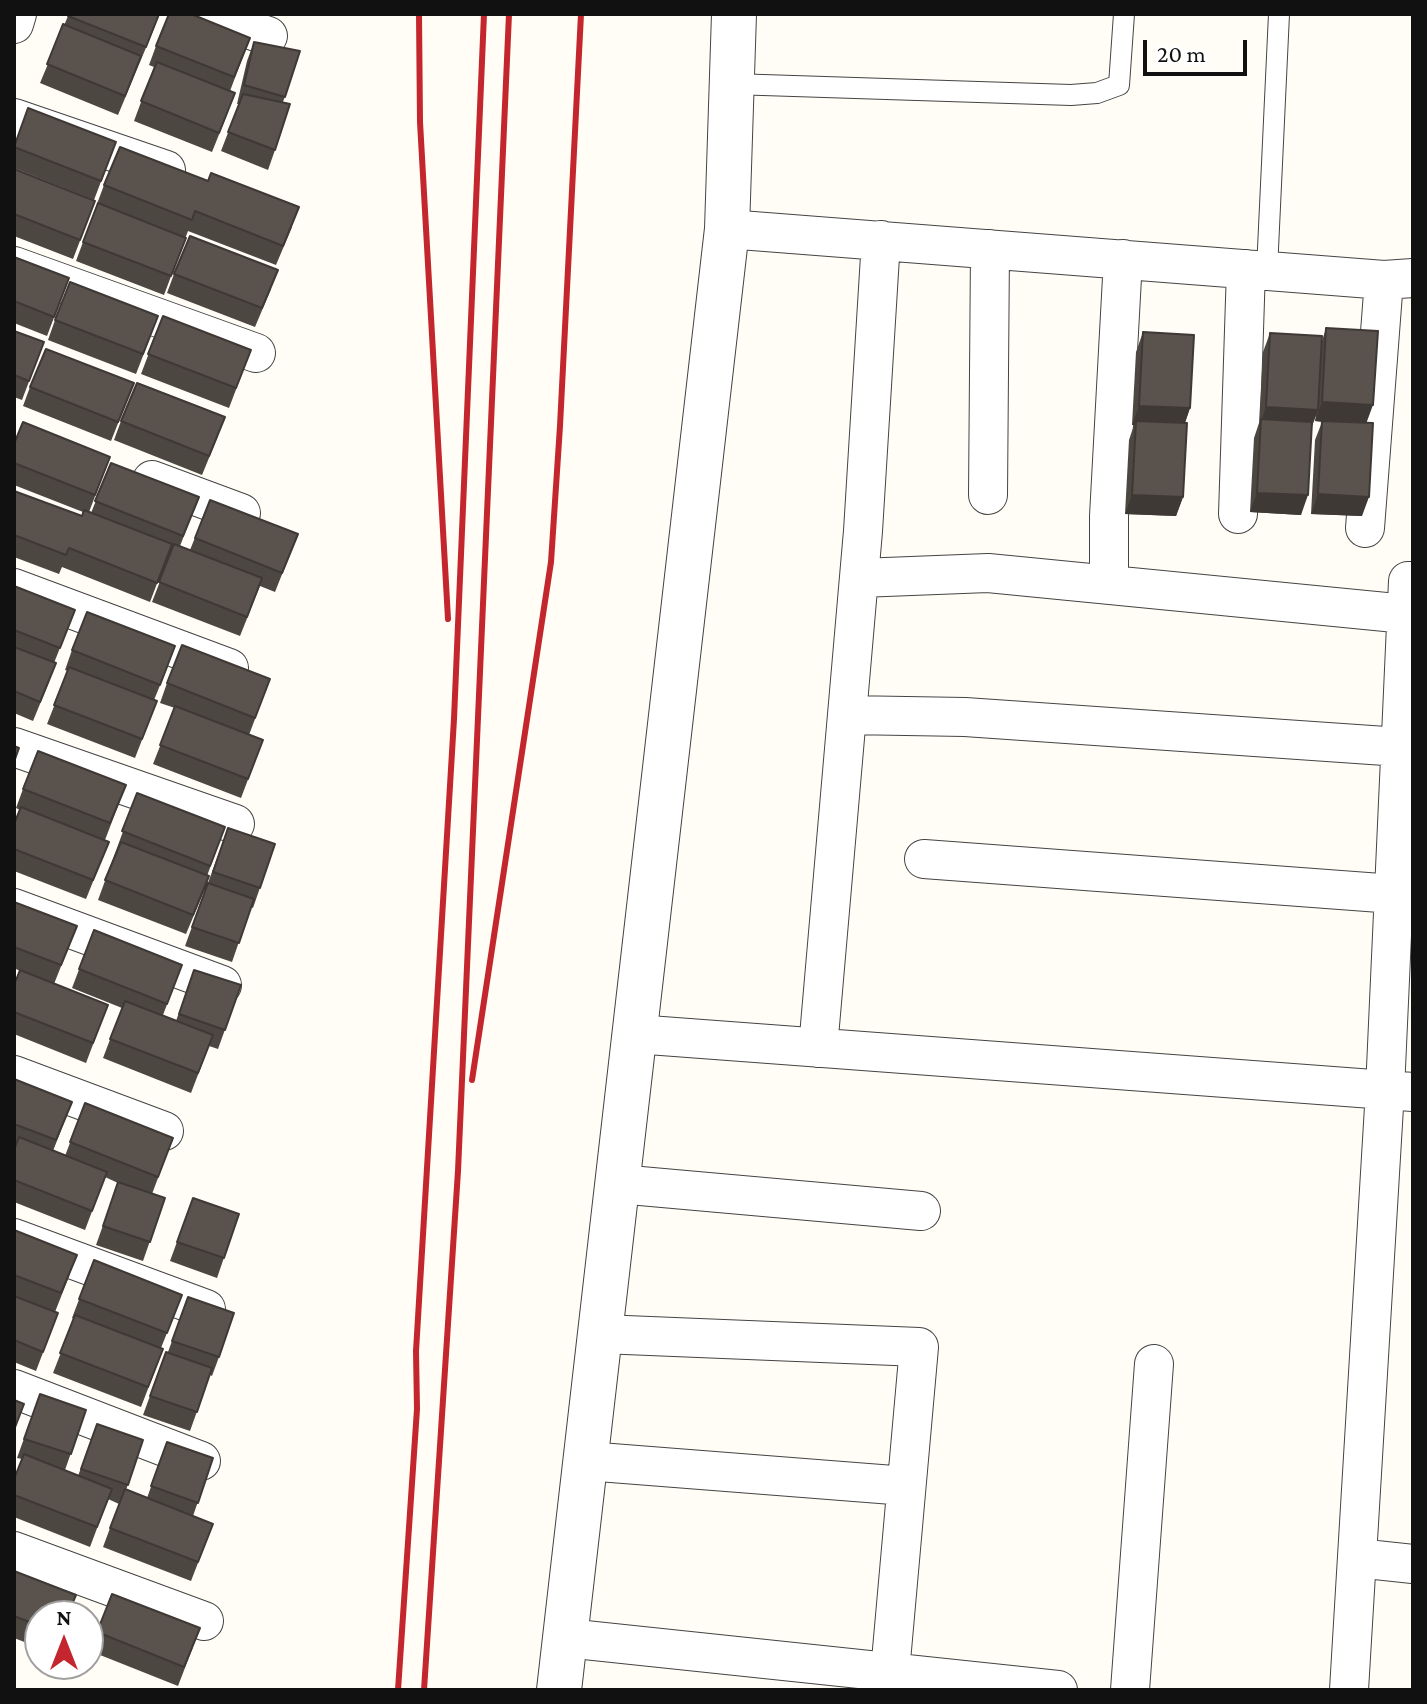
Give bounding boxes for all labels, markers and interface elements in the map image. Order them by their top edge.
scale bar [1147,24,1251,74]
text: 20 m [1157,40,1206,67]
north arrow [24,1600,104,1680]
text: N [57,1605,72,1630]

